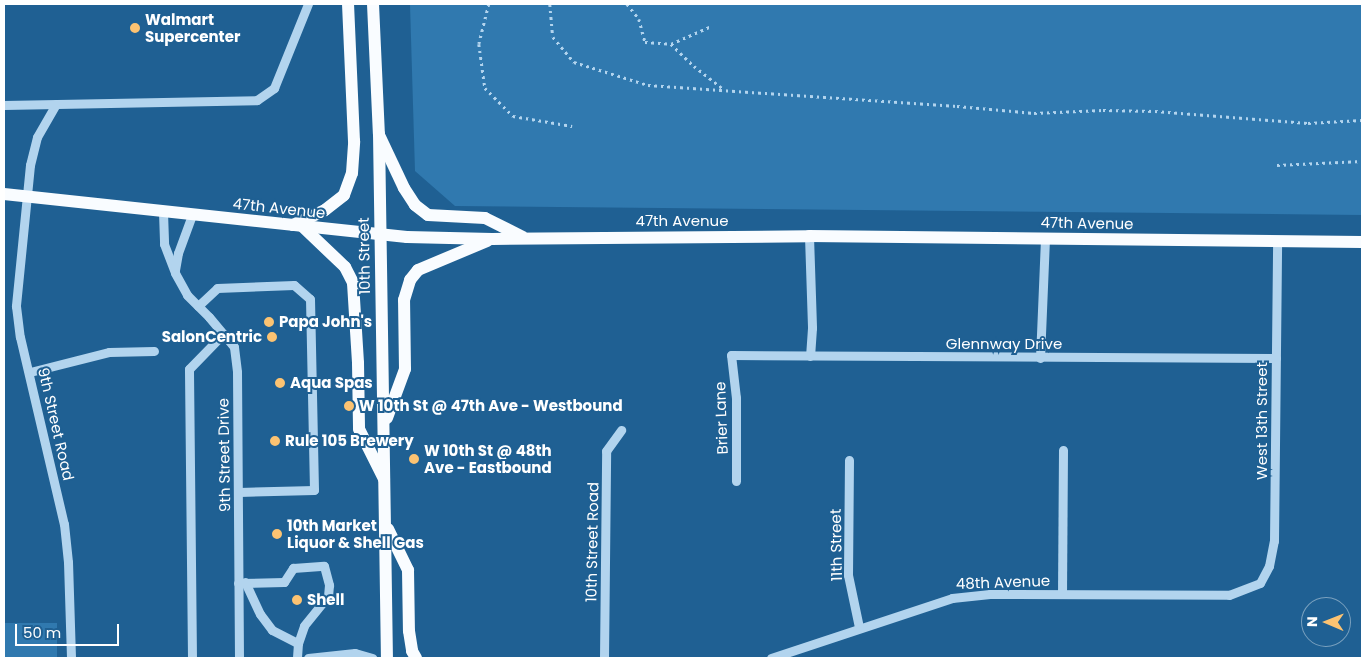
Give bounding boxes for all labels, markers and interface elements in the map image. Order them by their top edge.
place label: Walmart Supercenter [145,10,240,45]
marker: Walmart Supercenter [129,22,141,34]
street label: 47th Avenue [232,194,326,222]
street label: 47th Avenue [635,212,729,230]
street label: 47th Avenue [1040,213,1134,233]
street label: 10th Street [354,217,374,295]
place label: Papa John's [279,313,372,331]
marker: Papa John's [263,316,275,328]
place label: SalonCentric [162,328,262,346]
marker: SalonCentric [266,331,278,343]
street label: Glennway Drive [946,335,1062,353]
street label: West 13th Street [1253,362,1271,480]
street label: 9th Street Road [34,366,78,482]
place label: Aqua Spas [290,374,373,392]
marker: Aqua Spas [274,377,286,389]
street label: Brier Lane [711,381,731,455]
place label: W 10th St @ 47th Ave - Westbound [359,397,623,415]
street label: 9th Street Drive [214,398,234,512]
marker: W 10th St @ 47th Ave - Westbound [343,400,355,412]
place label: Rule 105 Brewery [285,432,414,450]
marker: Rule 105 Brewery [269,435,281,447]
place label: W 10th St @ 48th Ave - Eastbound [424,441,552,476]
marker: W 10th St @ 48th Ave - Eastbound [408,453,420,465]
street label: 10th Street Road [582,482,602,602]
street label: 11th Street [826,509,846,581]
place label: 10th Market Liquor & Shell Gas [287,516,424,551]
marker: 10th Market Liquor & Shell Gas [271,528,283,540]
street label: 48th Avenue [956,571,1050,593]
place label: Shell [307,591,344,609]
marker: Shell [291,594,303,606]
north arrow [1301,597,1351,647]
scale bar [18,614,121,646]
text: N [1302,616,1322,627]
text: 50 m [23,622,61,643]

